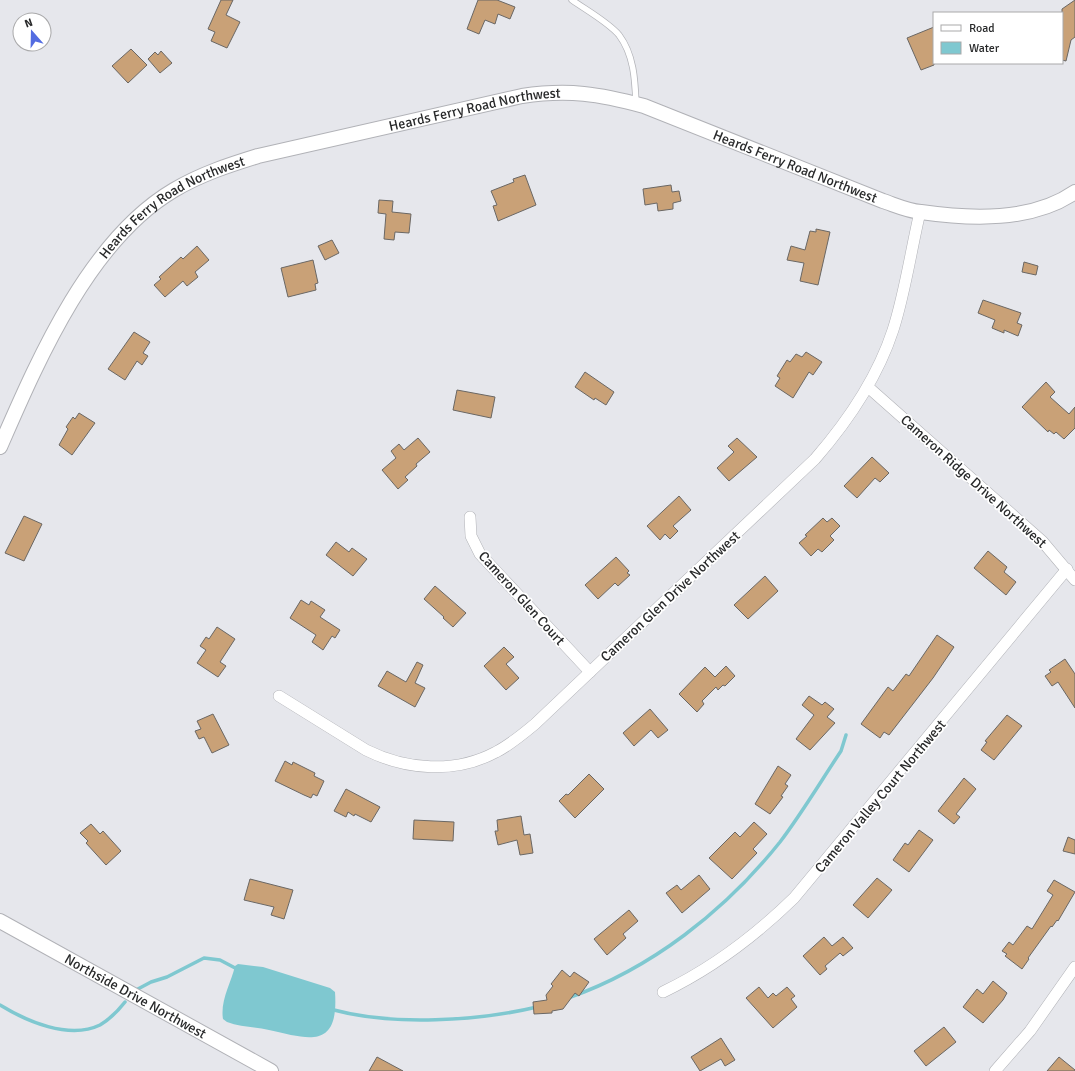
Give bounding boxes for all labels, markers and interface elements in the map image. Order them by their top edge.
north arrow [12,12,52,52]
legend [933,12,1063,64]
text: N [23,16,35,30]
text: Road [969,21,995,36]
text: Water [969,41,1000,56]
street label: Heards Ferry Road Northwest [387,85,561,135]
street label: Heards Ferry Road Northwest [711,126,880,207]
street label: Heards Ferry Road Northwest [96,153,247,262]
street label: Cameron Ridge Drive Northwest [897,411,1050,551]
street label: Cameron Glen Drive Northwest [597,527,744,665]
street label: Cameron Glen Court [475,548,568,649]
street label: Cameron Valley Court Northwest [811,716,950,876]
street label: Northside Drive Northwest [62,950,209,1043]

